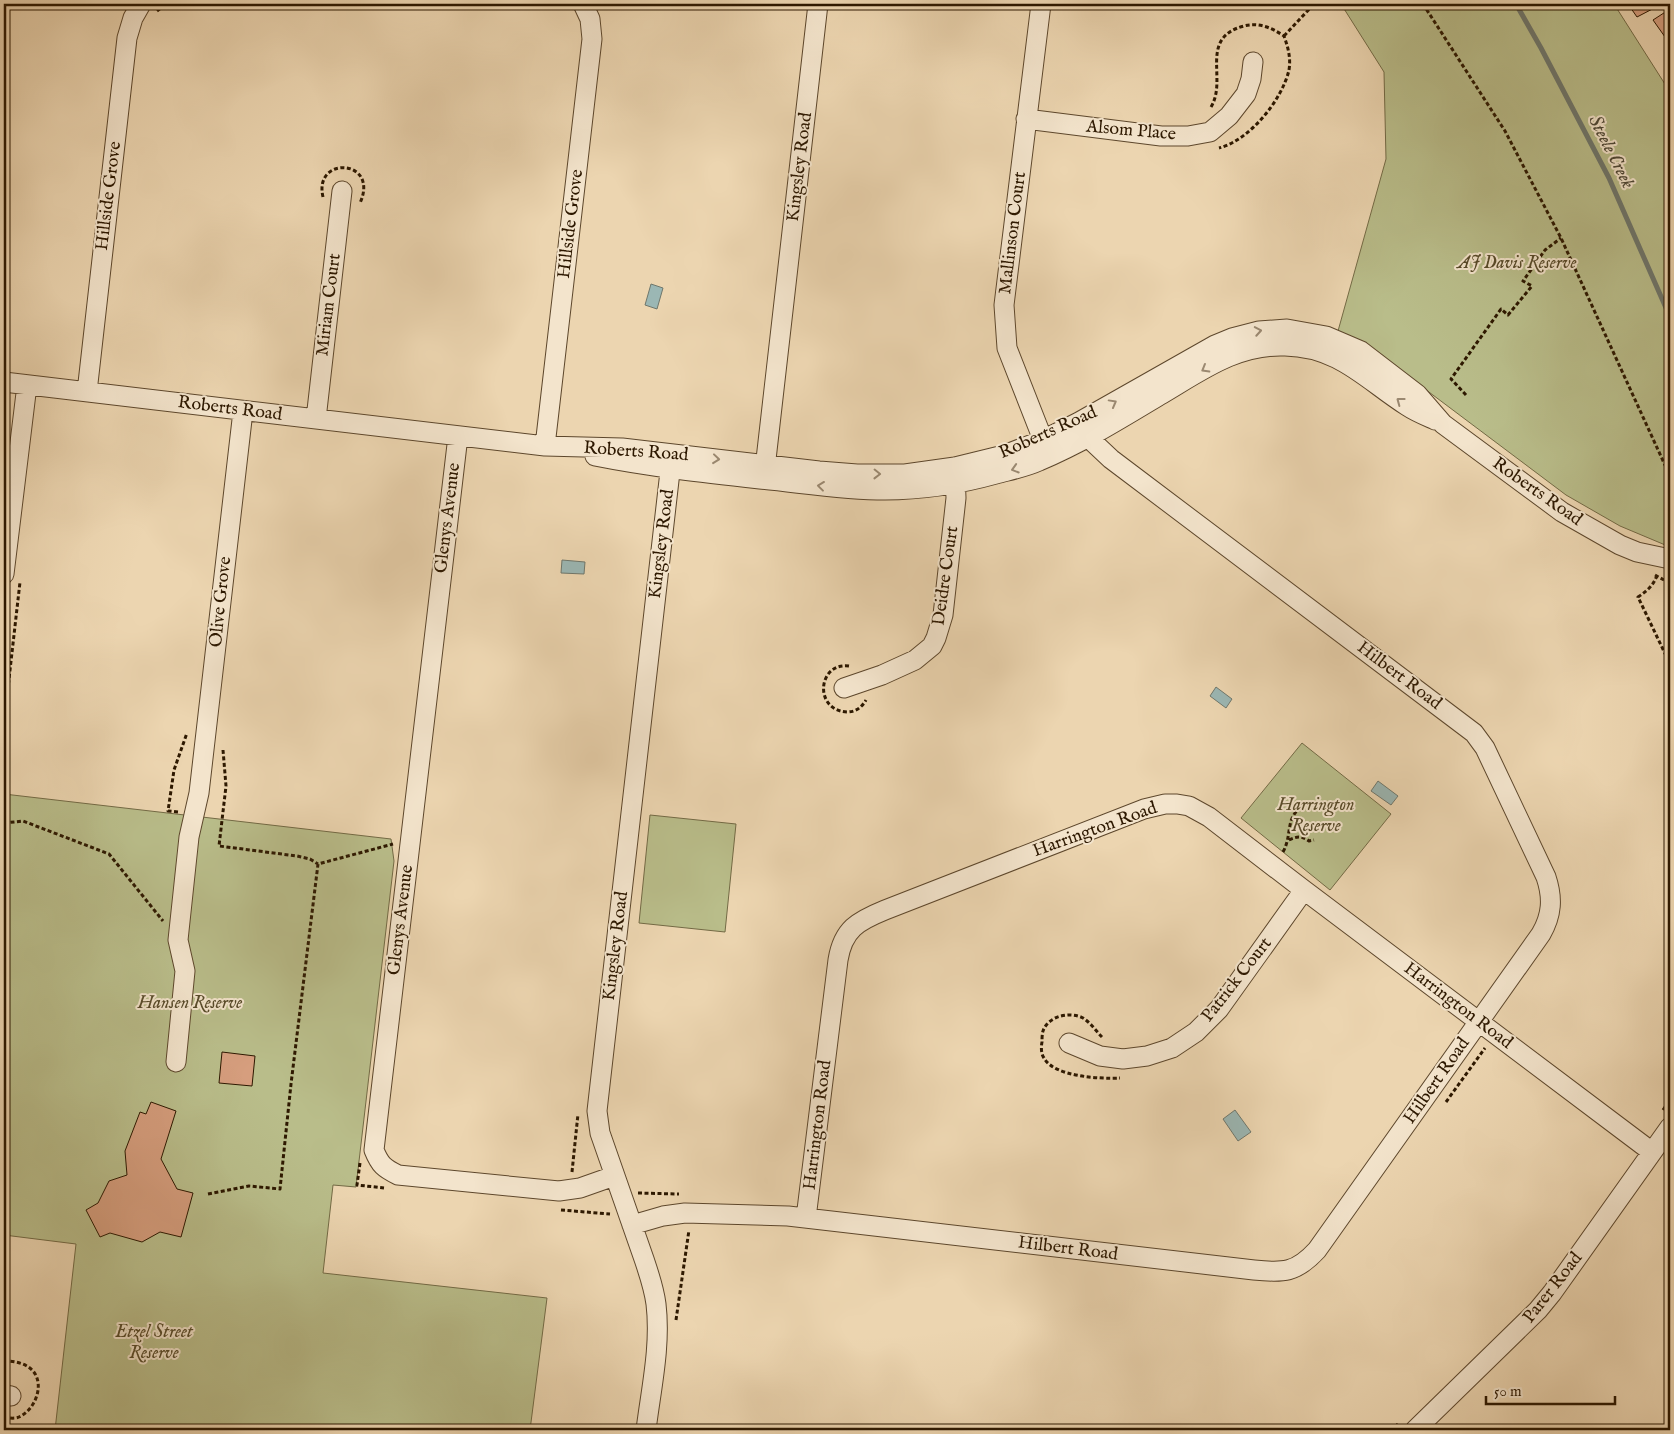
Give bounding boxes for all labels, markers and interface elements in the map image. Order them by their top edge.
street label: Kingsley Road [782,111,818,223]
water label: Steele Creek [1582,111,1640,193]
street label: Alsom Place [1084,116,1177,146]
street label: Hillside Grove [91,140,127,252]
street label: Hillside Grove [553,168,589,280]
street label: Mallinson Court [994,171,1032,295]
street label: Miriam Court [311,252,347,358]
park label: AJ Davis Reserve [1456,252,1576,275]
one-way arrow [1254,327,1263,337]
one-way arrow [1202,362,1211,372]
street label: Roberts Road [177,391,284,427]
one-way arrow [1396,398,1406,407]
one-way arrow [1108,399,1117,409]
street label: Roberts Road [995,401,1101,465]
street label: Roberts Road [583,437,690,467]
street label: Roberts Road [1487,452,1587,532]
one-way arrow [712,453,720,464]
street label: Glenys Avenue [430,462,466,574]
one-way arrow [1012,463,1020,473]
one-way arrow [874,469,882,479]
one-way arrow [816,481,824,492]
street label: Kingsley Road [644,488,680,600]
street label: Deidre Court [928,525,964,627]
street label: Olive Grove [205,555,237,649]
street label: Hilbert Road [1352,637,1446,716]
park label: Harrington Reserve [1277,794,1354,838]
street label: Harrington Road [1030,797,1161,863]
street label: Glenys Avenue [383,864,419,976]
street label: Kingsley Road [598,890,634,1002]
street label: Patrick Court [1197,933,1277,1027]
street label: Harrington Road [1399,958,1517,1055]
park label: Hansen Reserve [137,992,242,1015]
street label: Hilbert Road [1399,1033,1475,1129]
street label: Harrington Road [799,1058,837,1191]
street label: Hilbert Road [1017,1231,1120,1267]
street label: Parer Road [1518,1247,1588,1328]
park label: Etzel Street Reserve [114,1321,194,1365]
scale bar [1486,1374,1615,1406]
text: 50 m [1494,1382,1522,1401]

